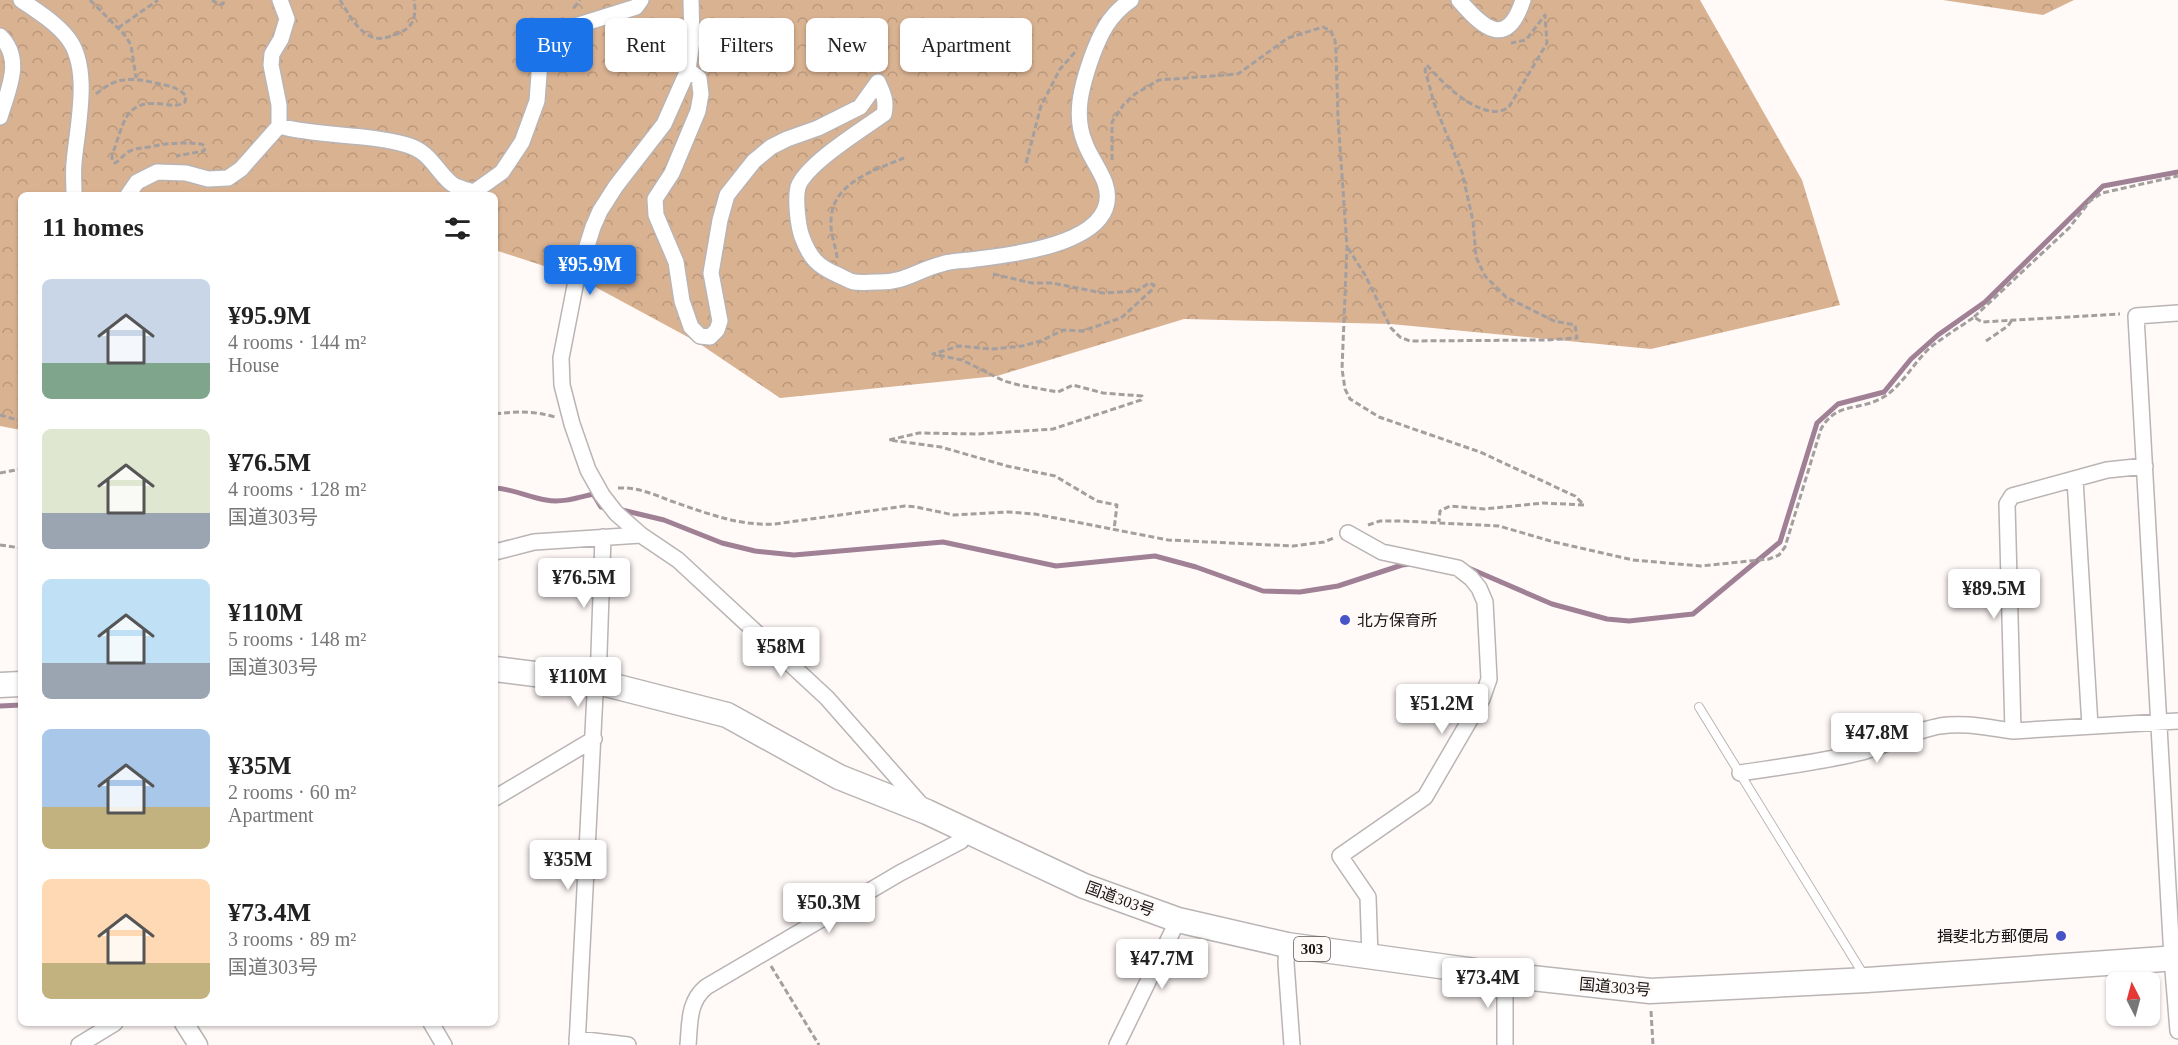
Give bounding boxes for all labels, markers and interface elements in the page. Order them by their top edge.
chip: Buy [516,18,593,72]
chip: Rent [605,18,687,72]
chip: Filters [699,18,794,72]
chip: New [806,18,888,72]
chip: Apartment [900,18,1032,72]
icon: filters [441,212,474,245]
text: 11 homes [42,213,144,242]
pin: ¥95.9M [541,245,639,296]
text: ¥95.9M [558,253,622,275]
text: ¥95.9M [228,301,311,330]
icon: home [90,303,162,375]
text: 4 rooms · 144 m² [228,331,366,353]
text: House [228,354,279,376]
text: ¥76.5M [228,448,311,477]
icon: home [90,453,162,525]
text: 4 rooms · 128 m² [228,478,366,500]
text: 国道303号 [228,506,318,528]
pin: ¥76.5M [535,558,633,609]
text: ¥76.5M [552,566,616,588]
pin: ¥89.5M [1945,569,2043,620]
text: ¥89.5M [1962,577,2026,599]
text: ¥110M [228,598,303,627]
icon: home [90,603,162,675]
place label: 北方保育所 [1357,612,1437,629]
marker: 北方保育所 [1338,613,1352,627]
pin: ¥58M [745,627,817,678]
text: 5 rooms · 148 m² [228,628,366,650]
text: ¥58M [757,635,805,657]
text: 国道303号 [228,656,318,678]
pin: ¥110M [536,657,620,708]
text: ¥110M [549,665,607,687]
pin: ¥51.2M [1393,684,1491,735]
text: ¥51.2M [1410,692,1474,714]
pin: ¥47.8M [1828,713,1926,764]
text: ¥47.8M [1845,721,1909,743]
text: ¥35M [228,751,292,780]
icon: home [90,753,162,825]
text: 2 rooms · 60 m² [228,781,356,803]
text: Apartment [228,804,314,826]
pin: ¥35M [532,840,604,891]
text: ¥35M [544,848,592,870]
street label: 国道303号 [1083,879,1157,919]
pin: ¥50.3M [780,883,878,934]
text: ¥50.3M [797,891,861,913]
text: ¥73.4M [228,898,311,927]
icon: home [90,903,162,975]
text: 3 rooms · 89 m² [228,928,356,950]
place label: 揖斐北方郵便局 [1937,928,2049,945]
marker: 揖斐北方郵便局 [2054,929,2068,943]
road number: 303 [1294,937,1330,961]
pin: ¥47.7M [1113,939,1211,990]
text: ¥47.7M [1130,947,1194,969]
text: 国道303号 [228,956,318,978]
pin: ¥73.4M [1439,958,1537,1009]
text: ¥73.4M [1456,966,1520,988]
north arrow [2106,972,2160,1026]
map controls [2106,972,2160,1026]
street label: 国道303号 [1578,975,1652,999]

